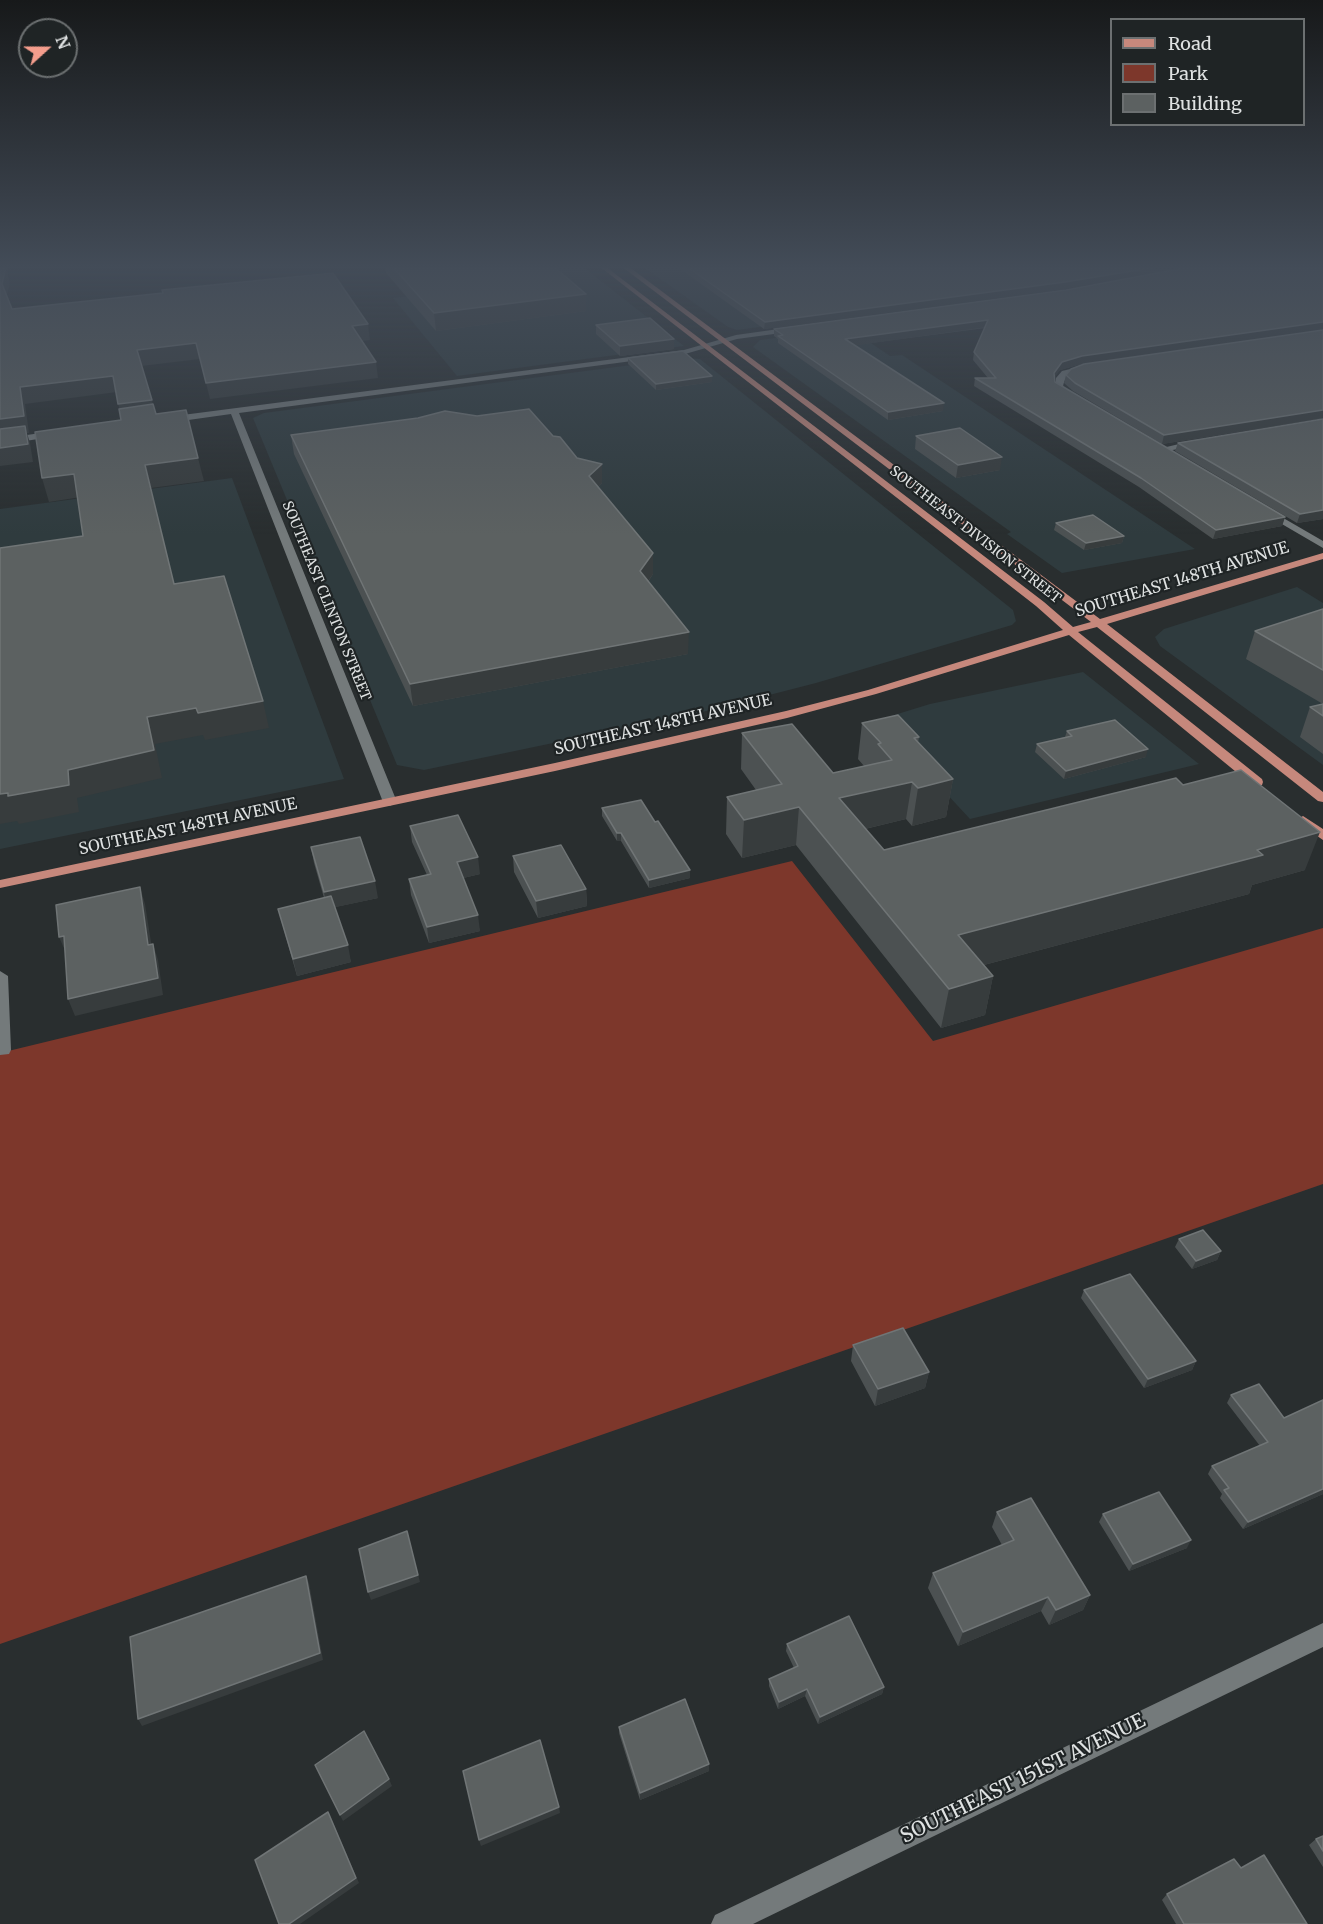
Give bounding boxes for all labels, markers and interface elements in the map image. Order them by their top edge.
north arrow [18,18,78,78]
legend [1110,18,1305,126]
text: Road [1168,32,1212,55]
text: N [51,33,75,52]
text: Park [1168,62,1208,85]
text: Building [1168,92,1242,115]
street label: SOUTHEAST DIVISION STREET [886,463,1064,607]
street label: SOUTHEAST CLINTON STREET [278,499,374,703]
street label: SOUTHEAST 148TH AVENUE [1073,538,1291,622]
street label: SOUTHEAST 148TH AVENUE [552,691,774,759]
street label: SOUTHEAST 148TH AVENUE [77,794,299,860]
street label: SOUTHEAST 151ST AVENUE [897,1709,1149,1849]

